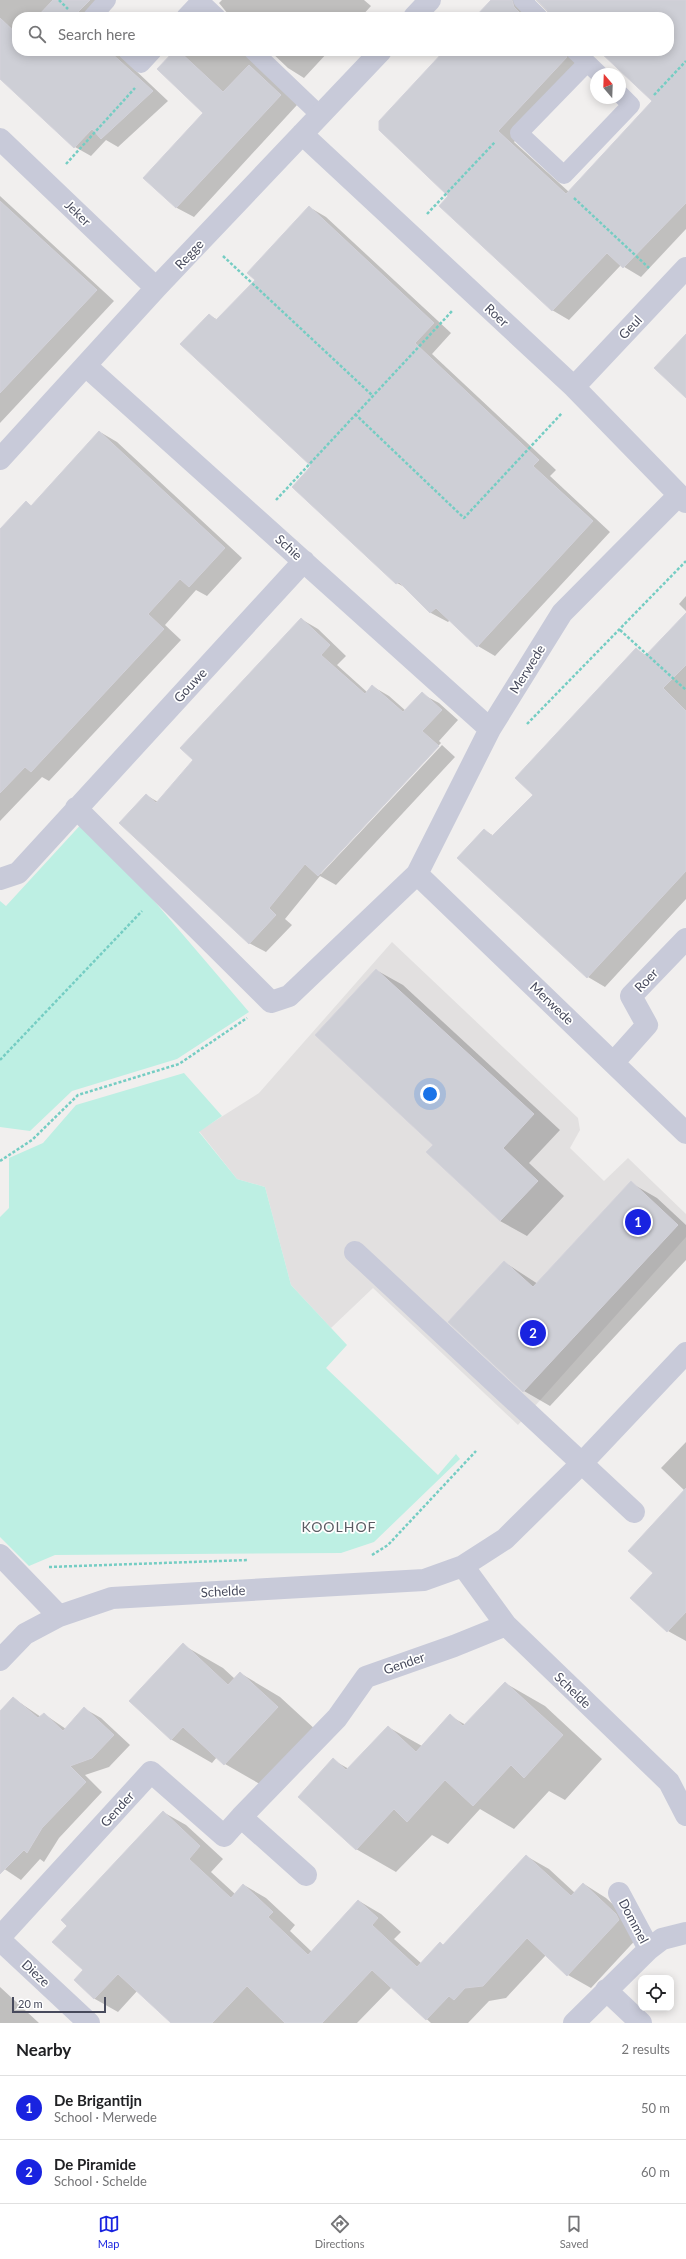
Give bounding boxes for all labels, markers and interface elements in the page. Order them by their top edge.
search box [12,12,674,56]
icon: search [26,23,48,45]
text: Search here [58,25,135,43]
north arrow [590,68,626,104]
street label: Jeker [62,197,95,229]
street label: Regge [171,236,207,272]
street label: Roer [482,300,512,330]
street label: Geul [615,312,645,342]
street label: Schie [272,531,306,563]
street label: Merwede [506,641,548,696]
street label: Gouwe [170,664,210,705]
street label: Roer [631,965,661,995]
street label: Merwede [527,978,577,1028]
your location [420,1084,440,1104]
pin: 1 [625,1207,651,1237]
pin: 2 [520,1318,546,1348]
district label: KOOLHOF [301,1518,377,1535]
street label: Schelde [200,1582,246,1600]
street label: Gender [381,1648,427,1677]
street label: Schelde [551,1669,595,1711]
street label: Gender [97,1788,137,1830]
street label: Dommel [616,1896,652,1946]
street label: Dieze [19,1956,53,1990]
map controls [638,1975,674,2011]
button: locate [638,1975,674,2011]
scale bar [12,1995,106,2014]
text: 20 m [18,1997,43,2010]
text: Nearby [16,2039,71,2060]
text: 2 results [622,2041,670,2057]
text: De Brigantijn [54,2091,142,2109]
text: 1 [25,2100,33,2116]
text: 50 m [641,2100,670,2116]
text: School · Merwede [54,2109,157,2125]
text: De Piramide [54,2155,136,2173]
text: 2 [25,2164,33,2180]
text: 60 m [641,2164,670,2180]
text: School · Schelde [54,2173,147,2189]
tab: Map [98,2213,120,2250]
tab: Directions [315,2213,364,2250]
tab: Saved [560,2213,588,2250]

